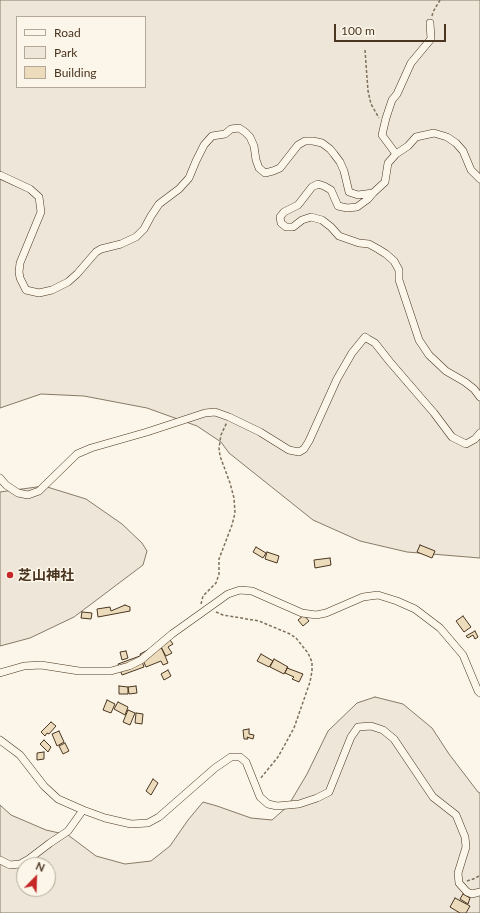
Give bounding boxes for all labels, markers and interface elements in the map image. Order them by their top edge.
legend [16,16,146,88]
scale bar [336,16,448,42]
text: 100 m [341,23,375,38]
text: Road [54,25,81,40]
text: Park [54,45,77,60]
text: Building [54,65,97,80]
place label: 芝山神社 [18,567,74,583]
marker: 芝山神社 [5,570,15,580]
north arrow [16,857,56,897]
text: N [34,859,47,874]

